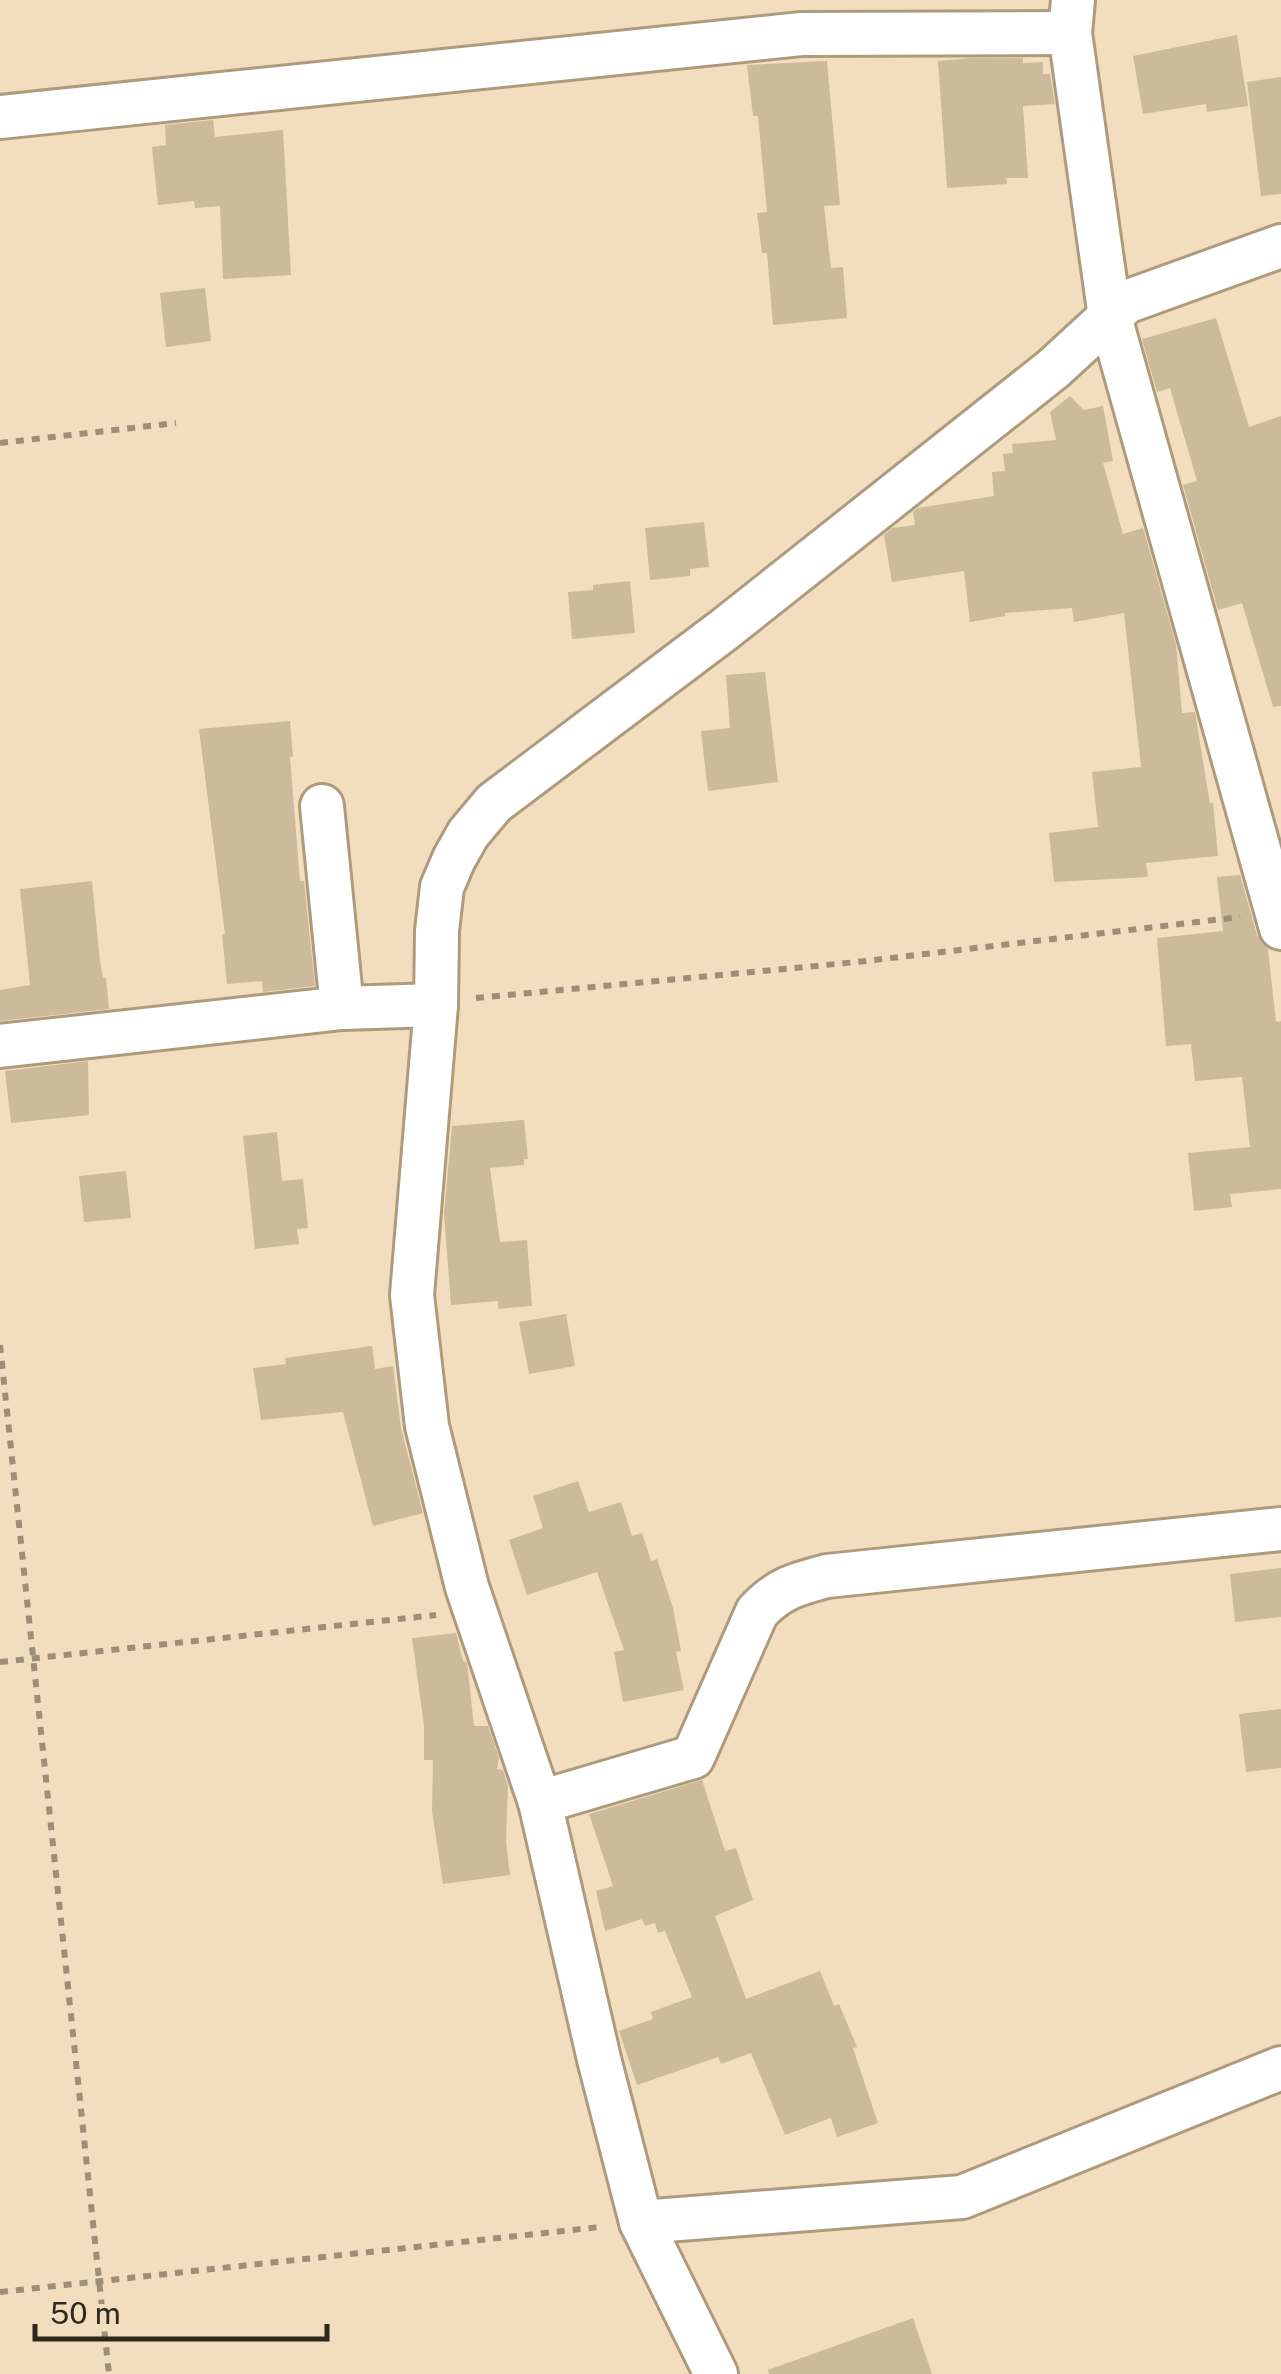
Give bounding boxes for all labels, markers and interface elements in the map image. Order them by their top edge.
scale bar [35,2279,328,2341]
text: 50 m [50,2295,121,2331]

